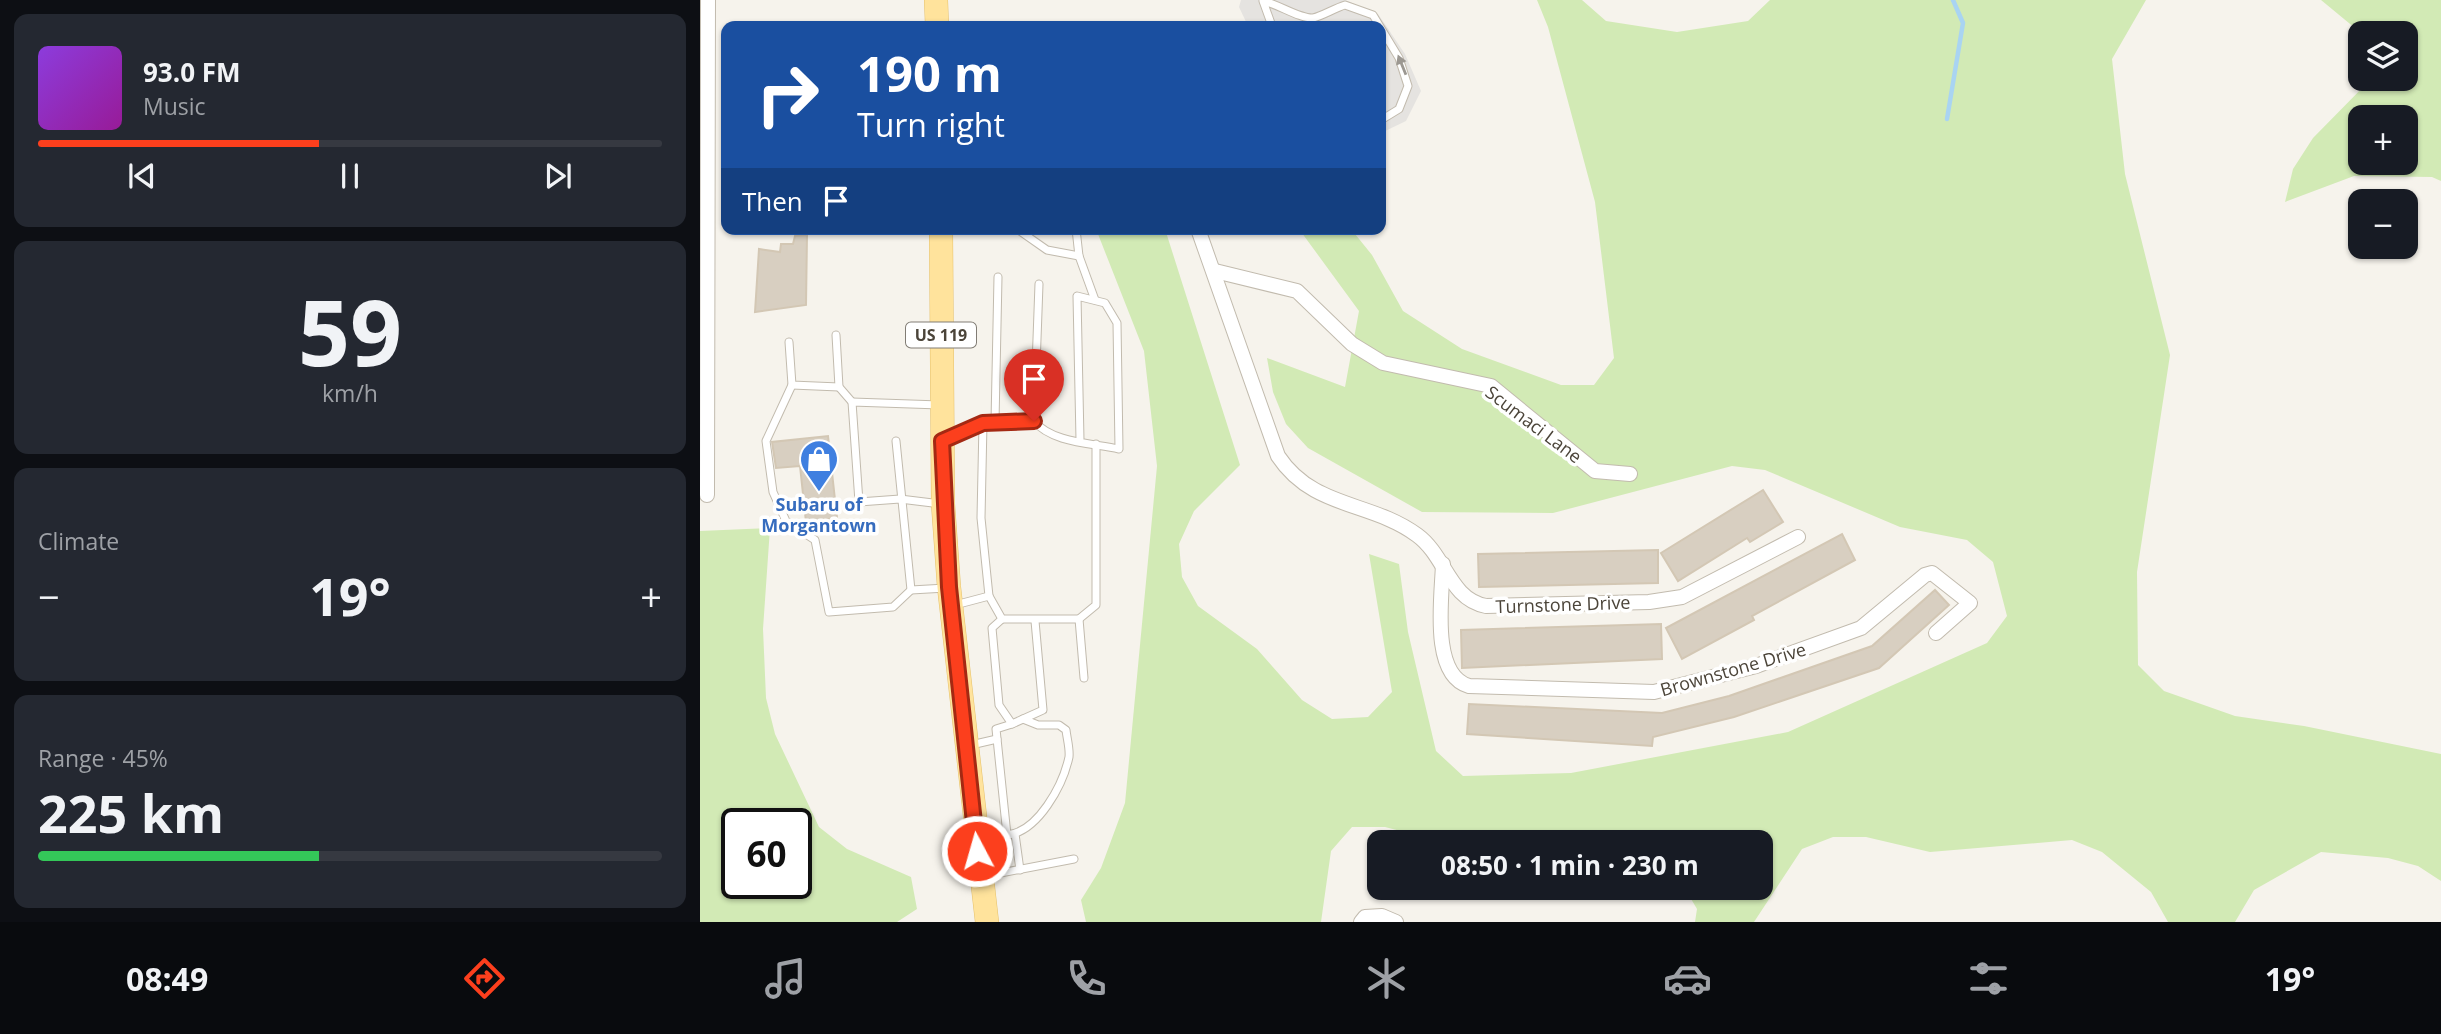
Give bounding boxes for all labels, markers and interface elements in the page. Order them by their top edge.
map controls [2348,21,2418,259]
button: layers [2348,21,2418,91]
text: 190 m [857,40,1002,106]
icon: right [742,49,833,140]
text: 93.0 FM [143,54,241,90]
one-way arrow [1396,55,1407,76]
text: Music [143,90,206,122]
text: Turn right [857,103,1005,146]
button: + [2348,105,2418,175]
icon: previous [123,157,161,195]
icon: pause [331,157,369,195]
icon: next [539,157,577,195]
icon: arrive [817,182,855,220]
text: Then [742,183,803,219]
button: − [2348,189,2418,259]
text: 59 [298,269,402,393]
road number: US 119 [906,322,976,348]
pin [1004,349,1064,421]
icon: arrive [1015,360,1053,398]
text: km/h [322,377,378,409]
street label: Scumaci Lane [1481,380,1587,468]
shop icon: Subaru of Morgantown [798,438,840,493]
place label: Subaru of Morgantown [761,492,877,537]
text: Climate [38,525,119,557]
text: 19° [309,560,391,631]
text: − [38,570,60,622]
text: + [640,570,662,622]
street label: Turnstone Drive [1495,590,1631,618]
street label: Brownstone Drive [1657,637,1809,701]
text: Range · 45% [38,742,168,774]
text: 225 km [38,777,224,848]
speed limit sign: 60 [721,808,812,899]
position arrow [940,814,1014,888]
text: 08:50 · 1 min · 230 m [1441,847,1699,883]
icon: directions [460,954,509,1003]
icon: music [761,954,810,1003]
icon: phone [1062,954,1111,1003]
icon: climate [1362,954,1411,1003]
icon: car [1663,954,1712,1003]
icon: filters [1964,954,2013,1003]
text: 08:49 [126,957,208,1000]
text: 19° [2265,957,2315,1000]

